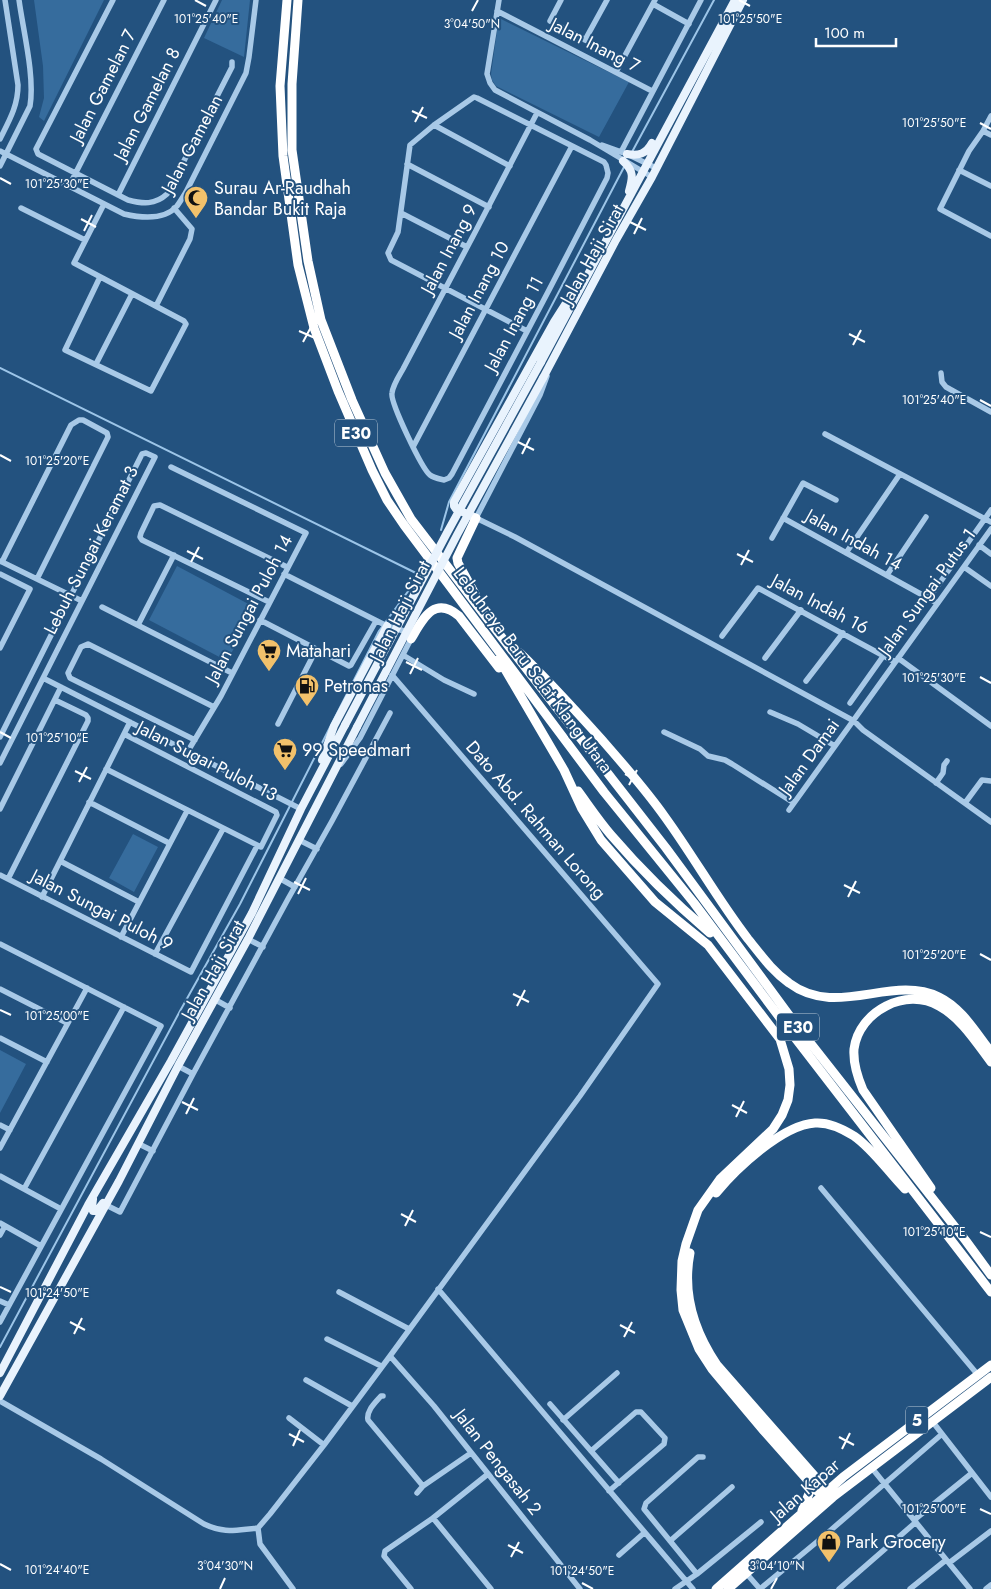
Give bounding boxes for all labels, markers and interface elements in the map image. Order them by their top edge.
text: 101°25'40"E [174,10,238,28]
street label: Jalan Inang 7 [544,10,645,79]
text: 101°25'50"E [718,10,782,28]
text: 3°04'50"N [444,15,500,33]
scale bar [816,15,896,47]
text: 100 m [824,22,865,44]
street label: Jalan Gamelan 7 [62,25,143,149]
street label: Jalan Gamelan 8 [106,43,187,167]
street label: Jalan Gamelan [154,90,229,200]
text: 101°25'50"E [902,114,966,132]
text: 101°25'30"E [25,175,89,193]
place label: Surau Ar-Raudhah Bandar Bukit Raja [214,175,351,222]
mosque icon: Surau Ar-Raudhah Bandar Bukit Raja [183,185,209,219]
street label: Jalan Inang 9 [413,199,484,300]
street label: Jalan Haji Sirat [553,199,630,310]
street label: Jalan Inang 10 [441,236,516,345]
street label: Jalan Inang 11 [477,272,550,378]
text: 101°25'40"E [902,391,966,409]
road number: E30 [335,419,377,446]
text: 101°25'20"E [25,452,89,470]
street label: Lebuh Sungai Keramat 3 [37,461,145,639]
street label: Jalan Indah 14 [799,502,907,577]
street label: Jalan Sungai Putus 1 [871,523,982,663]
street label: Jalan Sungai Puloh 14 [198,530,299,690]
street label: Jalan Haji Sirat [362,555,437,668]
street label: Lebuhraya Baru Selat Klang Utara [447,562,619,778]
street label: Jalan Indah 16 [765,567,873,641]
supermarket icon: Matahari [256,638,282,672]
place label: Matahari [286,638,351,664]
text: 101°25'30"E [902,669,966,687]
fuel station icon: Petronas [294,673,320,707]
place label: Petronas [324,673,388,699]
street label: Jalan Sugai Puloh 13 [130,713,282,808]
street label: Jalan Damai [771,713,846,802]
text: 101°25'10"E [25,729,89,747]
street label: Dato Abd. Rahman Lorong [460,735,612,905]
supermarket icon: 99 Speedmart [272,737,298,771]
place label: 99 Speedmart [302,737,411,763]
street label: Jalan Sungai Puloh 9 [25,862,178,957]
street label: Jalan Haji Sirat [174,915,251,1026]
text: 101°25'20"E [902,946,966,964]
text: 101°25'00"E [25,1007,89,1025]
road number: E30 [777,1014,819,1040]
text: 101°25'10"E [902,1223,966,1241]
text: 101°24'50"E [25,1284,89,1302]
street label: Jalan Pengasah 2 [447,1402,548,1521]
road number: 5 [906,1406,928,1434]
street label: Jalan Kapar [763,1452,846,1529]
text: 101°25'00"E [902,1500,966,1518]
shop icon: Park Grocery [816,1529,842,1563]
place label: Park Grocery [846,1529,946,1555]
text: 3°04'30"N [197,1557,253,1575]
text: 3°04'10"N [750,1557,805,1575]
text: 101°24'40"E [25,1561,89,1579]
text: 101°24'50"E [550,1562,614,1580]

